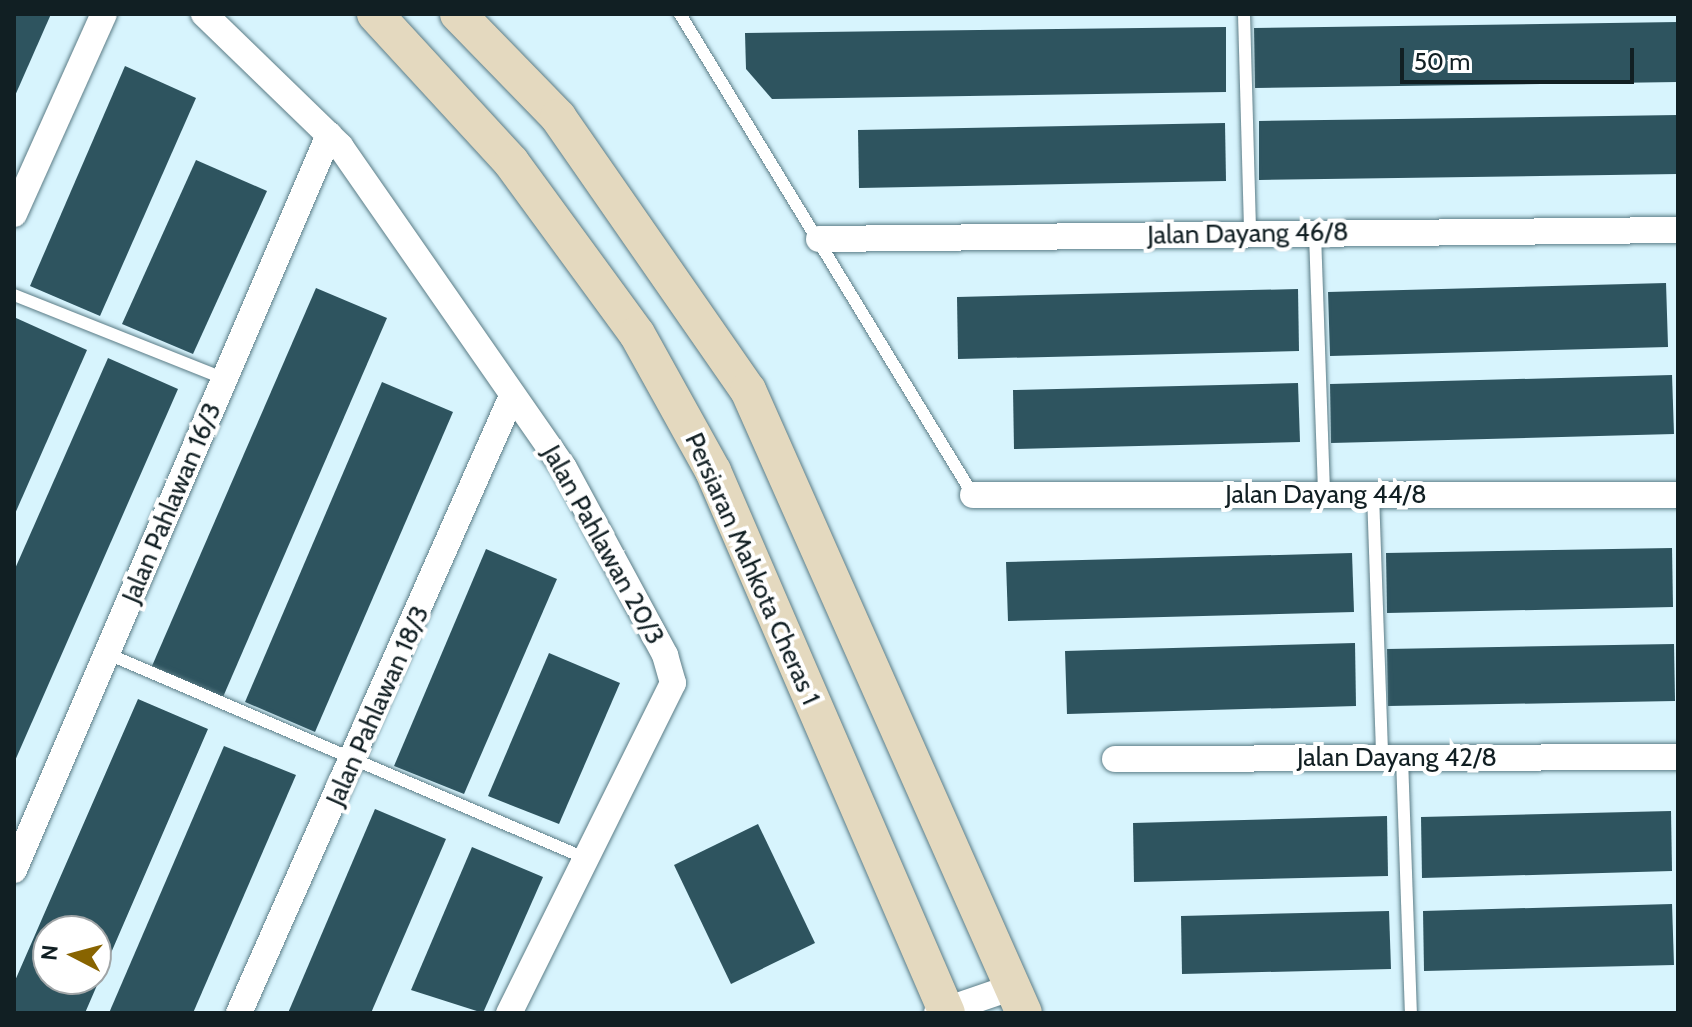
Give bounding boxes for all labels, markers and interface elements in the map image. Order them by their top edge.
scale bar [1404,32,1638,82]
text: 50 m [1414,47,1470,76]
street label: Jalan Dayang 46/8 [1147,217,1349,251]
street label: Jalan Pahlawan 16/3 [116,398,228,608]
street label: Persiaran Mahkota Cheras 1 [678,428,826,710]
street label: Jalan Pahlawan 20/3 [535,440,671,650]
street label: Jalan Dayang 44/8 [1225,479,1427,511]
street label: Jalan Pahlawan 18/3 [320,601,436,811]
street label: Jalan Dayang 42/8 [1297,742,1497,774]
north arrow [32,915,112,995]
text: N [35,943,64,962]

